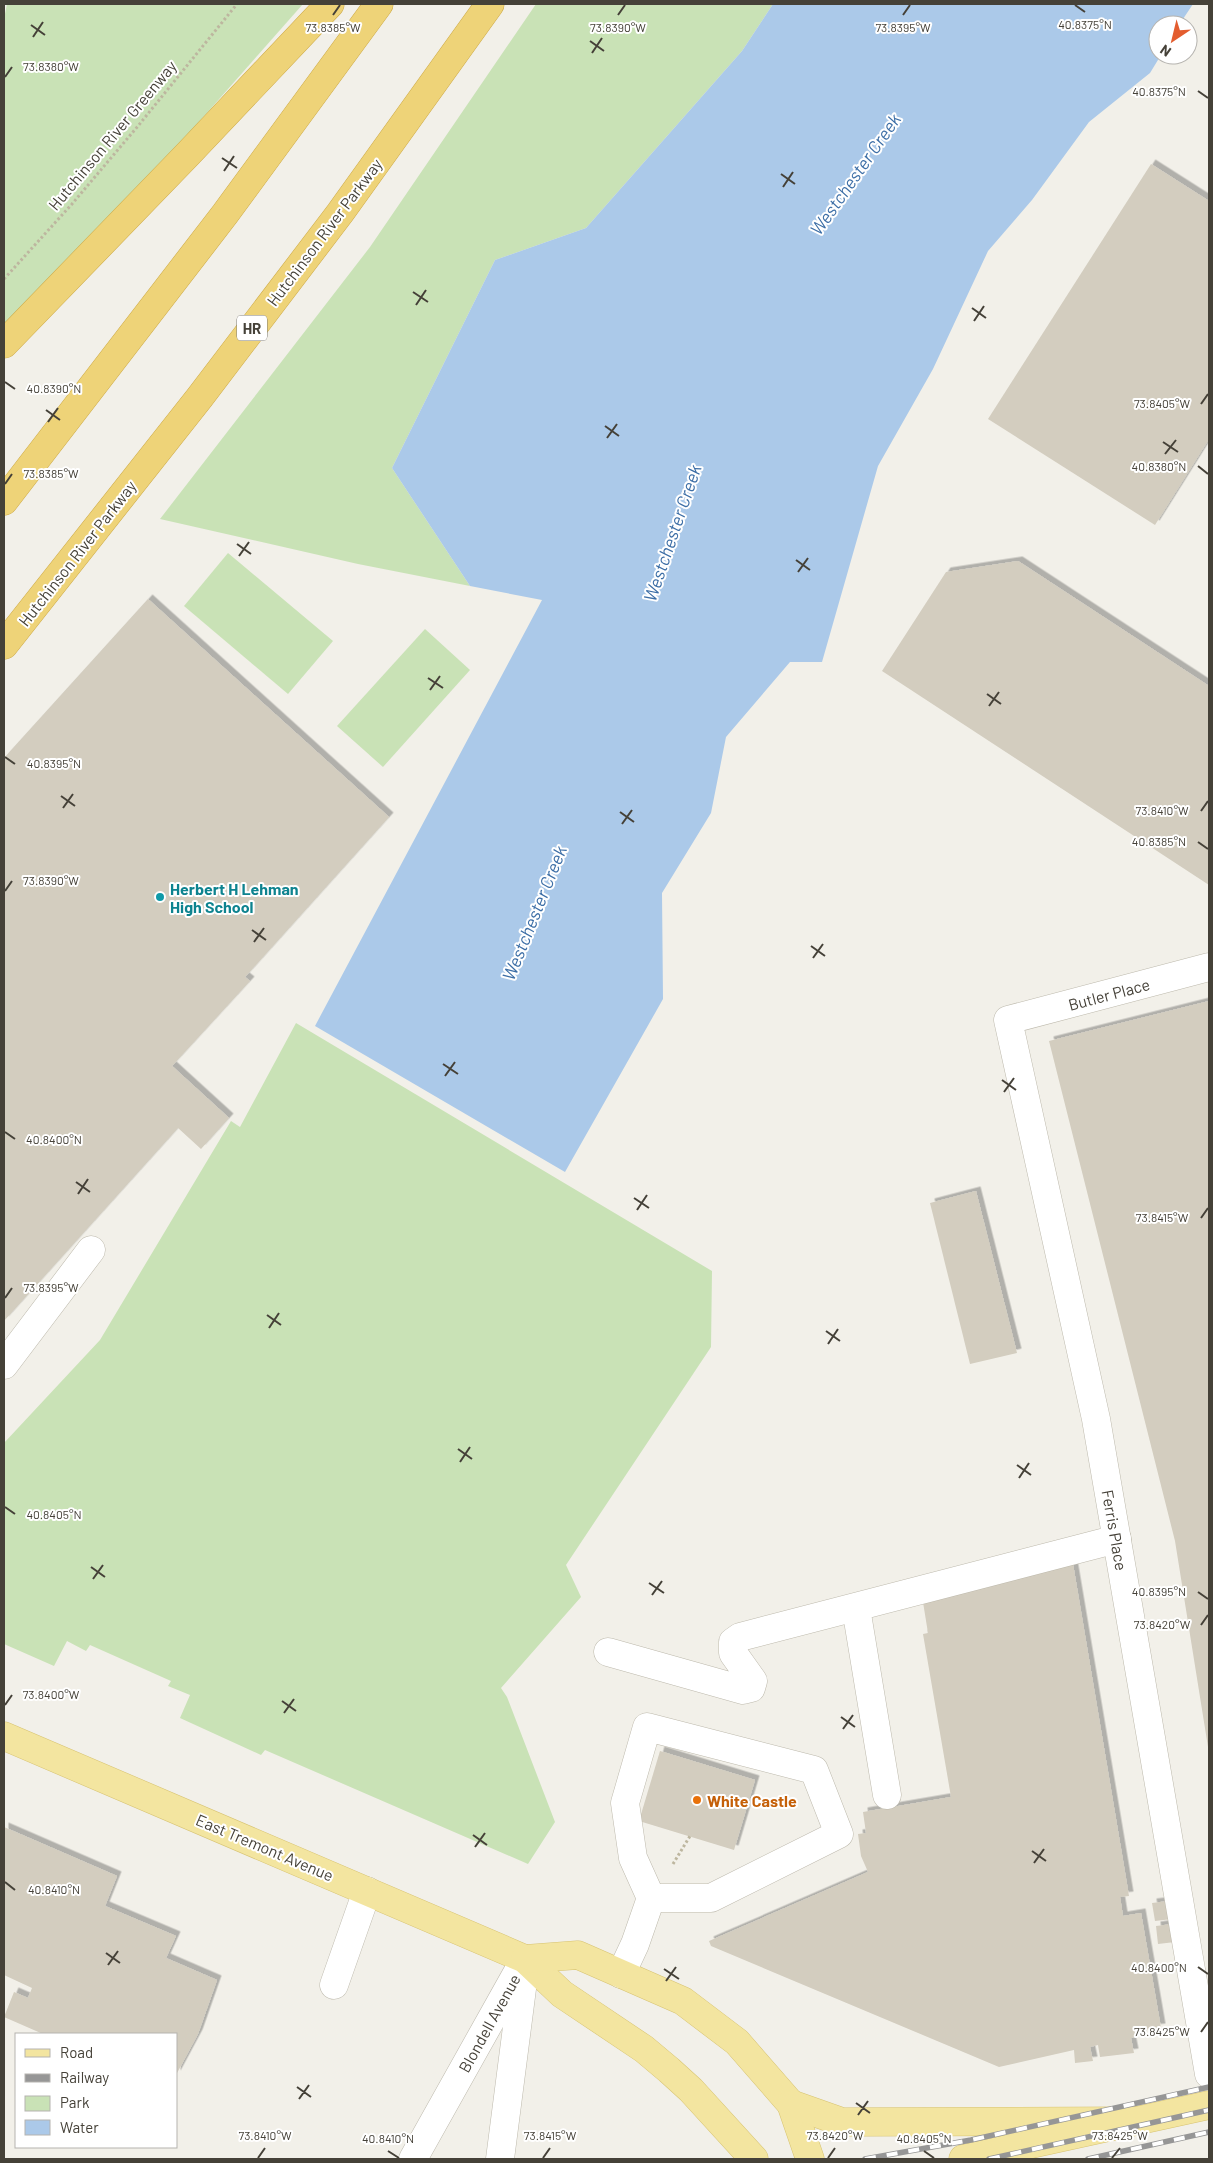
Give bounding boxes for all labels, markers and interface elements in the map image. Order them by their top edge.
north arrow [1148,15,1198,65]
text: 40.8375°N [1058,17,1112,31]
text: 73.8385°W [305,20,361,34]
text: 73.8390°W [590,20,646,34]
text: 73.8395°W [875,20,931,34]
text: N [1157,41,1174,61]
street label: Hutchinson River Greenway [44,56,180,214]
text: 73.8380°W [23,59,79,73]
text: 40.8375°N [1132,84,1186,98]
water label: Westchester Creek [805,109,905,239]
street label: Hutchinson River Parkway [262,154,386,309]
road number: HR [237,316,267,340]
text: 40.8390°N [27,381,81,395]
text: 73.8405°W [1134,396,1191,410]
text: 40.8380°N [1132,459,1186,473]
water label: Westchester Creek [638,461,706,604]
text: 73.8385°W [23,466,79,480]
street label: Hutchinson River Parkway [14,476,140,630]
text: 40.8395°N [27,756,81,770]
text: 73.8410°W [1135,803,1189,817]
text: 40.8385°N [1132,834,1186,848]
water label: Westchester Creek [497,842,571,984]
text: 73.8390°W [23,873,79,887]
place label: Herbert H Lehman High School [170,879,299,916]
marker: Herbert H Lehman High School [154,891,166,903]
street label: Butler Place [1066,974,1152,1014]
text: 40.8400°N [26,1132,82,1146]
text: 73.8415°W [1136,1210,1189,1224]
text: 73.8395°W [23,1280,79,1294]
street label: Ferris Place [1099,1488,1131,1572]
text: 40.8405°N [26,1507,82,1521]
text: 40.8395°N [1132,1584,1186,1598]
text: 73.8420°W [1134,1617,1191,1631]
text: 73.8400°W [23,1687,80,1701]
place label: White Castle [707,1791,797,1810]
marker: White Castle [691,1794,703,1806]
street label: East Tremont Avenue [193,1809,337,1885]
text: 40.8410°N [28,1882,80,1896]
text: 40.8400°N [1131,1960,1187,1974]
street label: Blondell Avenue [454,1970,524,2076]
text: 73.8425°W [1134,2024,1190,2038]
legend [15,2033,178,2148]
text: Road [60,2043,93,2061]
text: Railway [60,2068,109,2086]
text: Park [60,2093,90,2111]
text: Water [60,2118,99,2136]
text: 73.8410°W [238,2128,292,2142]
text: 73.8415°W [524,2128,577,2142]
text: 73.8420°W [807,2128,864,2142]
text: 73.8425°W [1092,2128,1148,2142]
text: 40.8410°N [362,2131,414,2145]
text: 40.8405°N [896,2131,952,2145]

